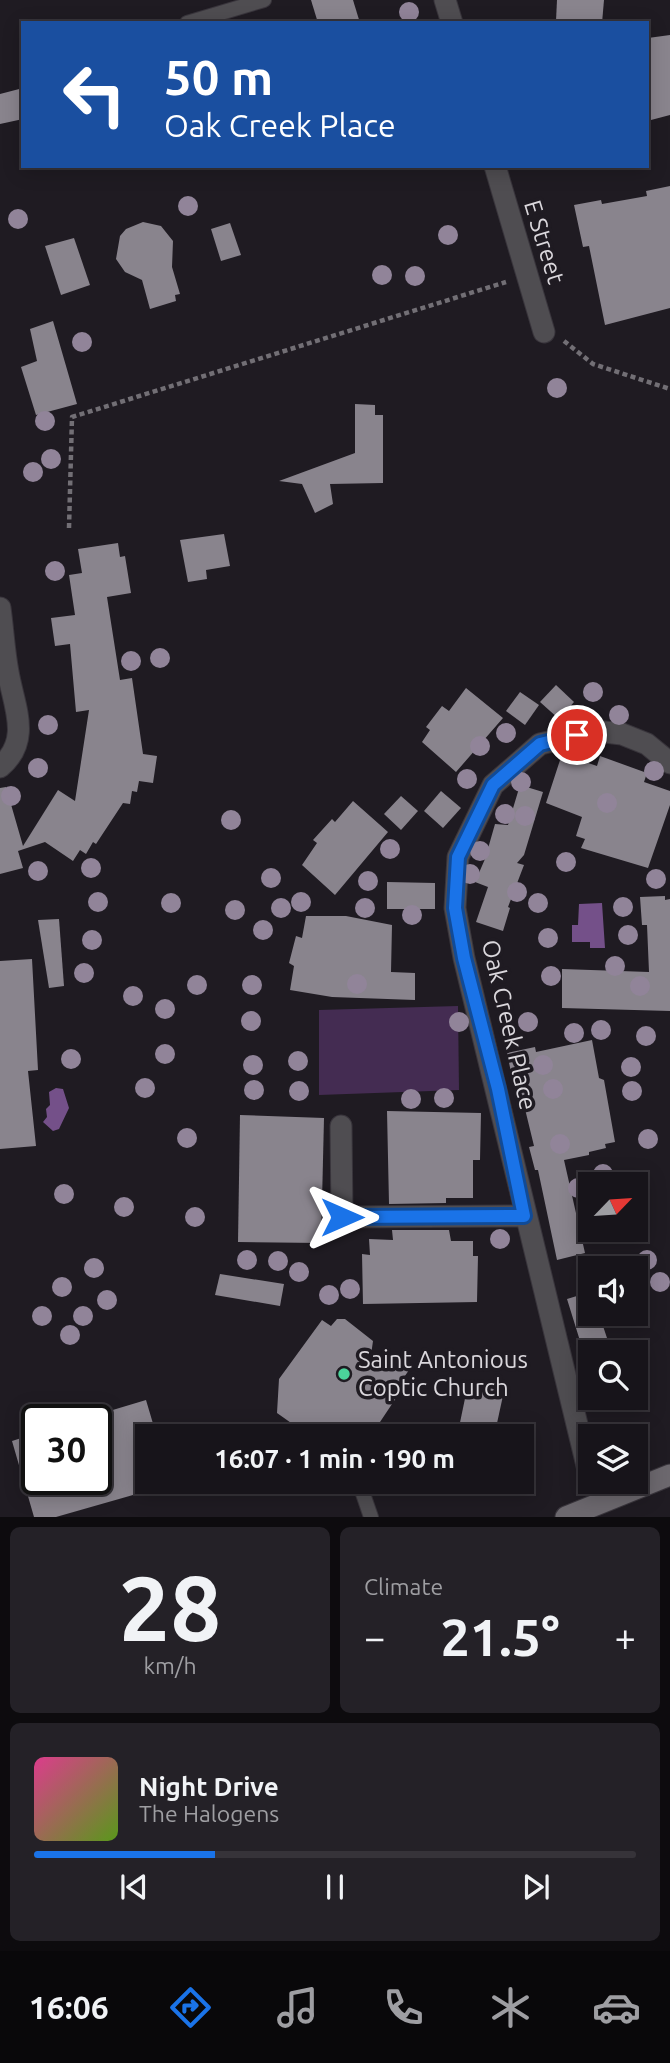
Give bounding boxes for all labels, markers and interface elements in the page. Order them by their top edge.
icon: left [49,49,140,140]
text: 50 m [164,49,273,104]
text: Oak Creek Place [164,107,396,143]
street label: E Street [519,197,570,287]
pin [547,705,607,765]
icon: arrive [558,716,596,754]
street label: Oak Creek Place [477,937,542,1113]
north arrow [578,1172,648,1242]
map controls [578,1172,648,1494]
position arrow [305,1180,379,1254]
button: sound [578,1256,648,1326]
button: search [578,1340,648,1410]
place label: Saint Antonious Coptic Church [358,1346,528,1401]
marker: Saint Antonious Coptic Church [336,1366,352,1382]
speed limit sign: 30 [21,1404,112,1495]
button: layers [578,1424,648,1494]
text: 16:07 · 1 min · 190 m [214,1444,455,1473]
text: 28 [119,1556,221,1658]
text: Climate [364,1574,443,1599]
text: 21.5° [440,1608,560,1666]
text: − [364,1616,385,1658]
text: + [615,1616,636,1658]
text: km/h [143,1653,197,1678]
text: Night Drive [139,1772,279,1801]
text: The Halogens [139,1801,279,1826]
icon: previous [115,1868,153,1906]
icon: pause [316,1868,354,1906]
icon: next [517,1868,555,1906]
icon: directions [166,1983,215,2032]
icon: music [273,1983,322,2032]
icon: phone [379,1983,428,2032]
icon: climate [486,1983,535,2032]
icon: car [592,1983,641,2032]
text: 16:06 [29,1989,109,2025]

